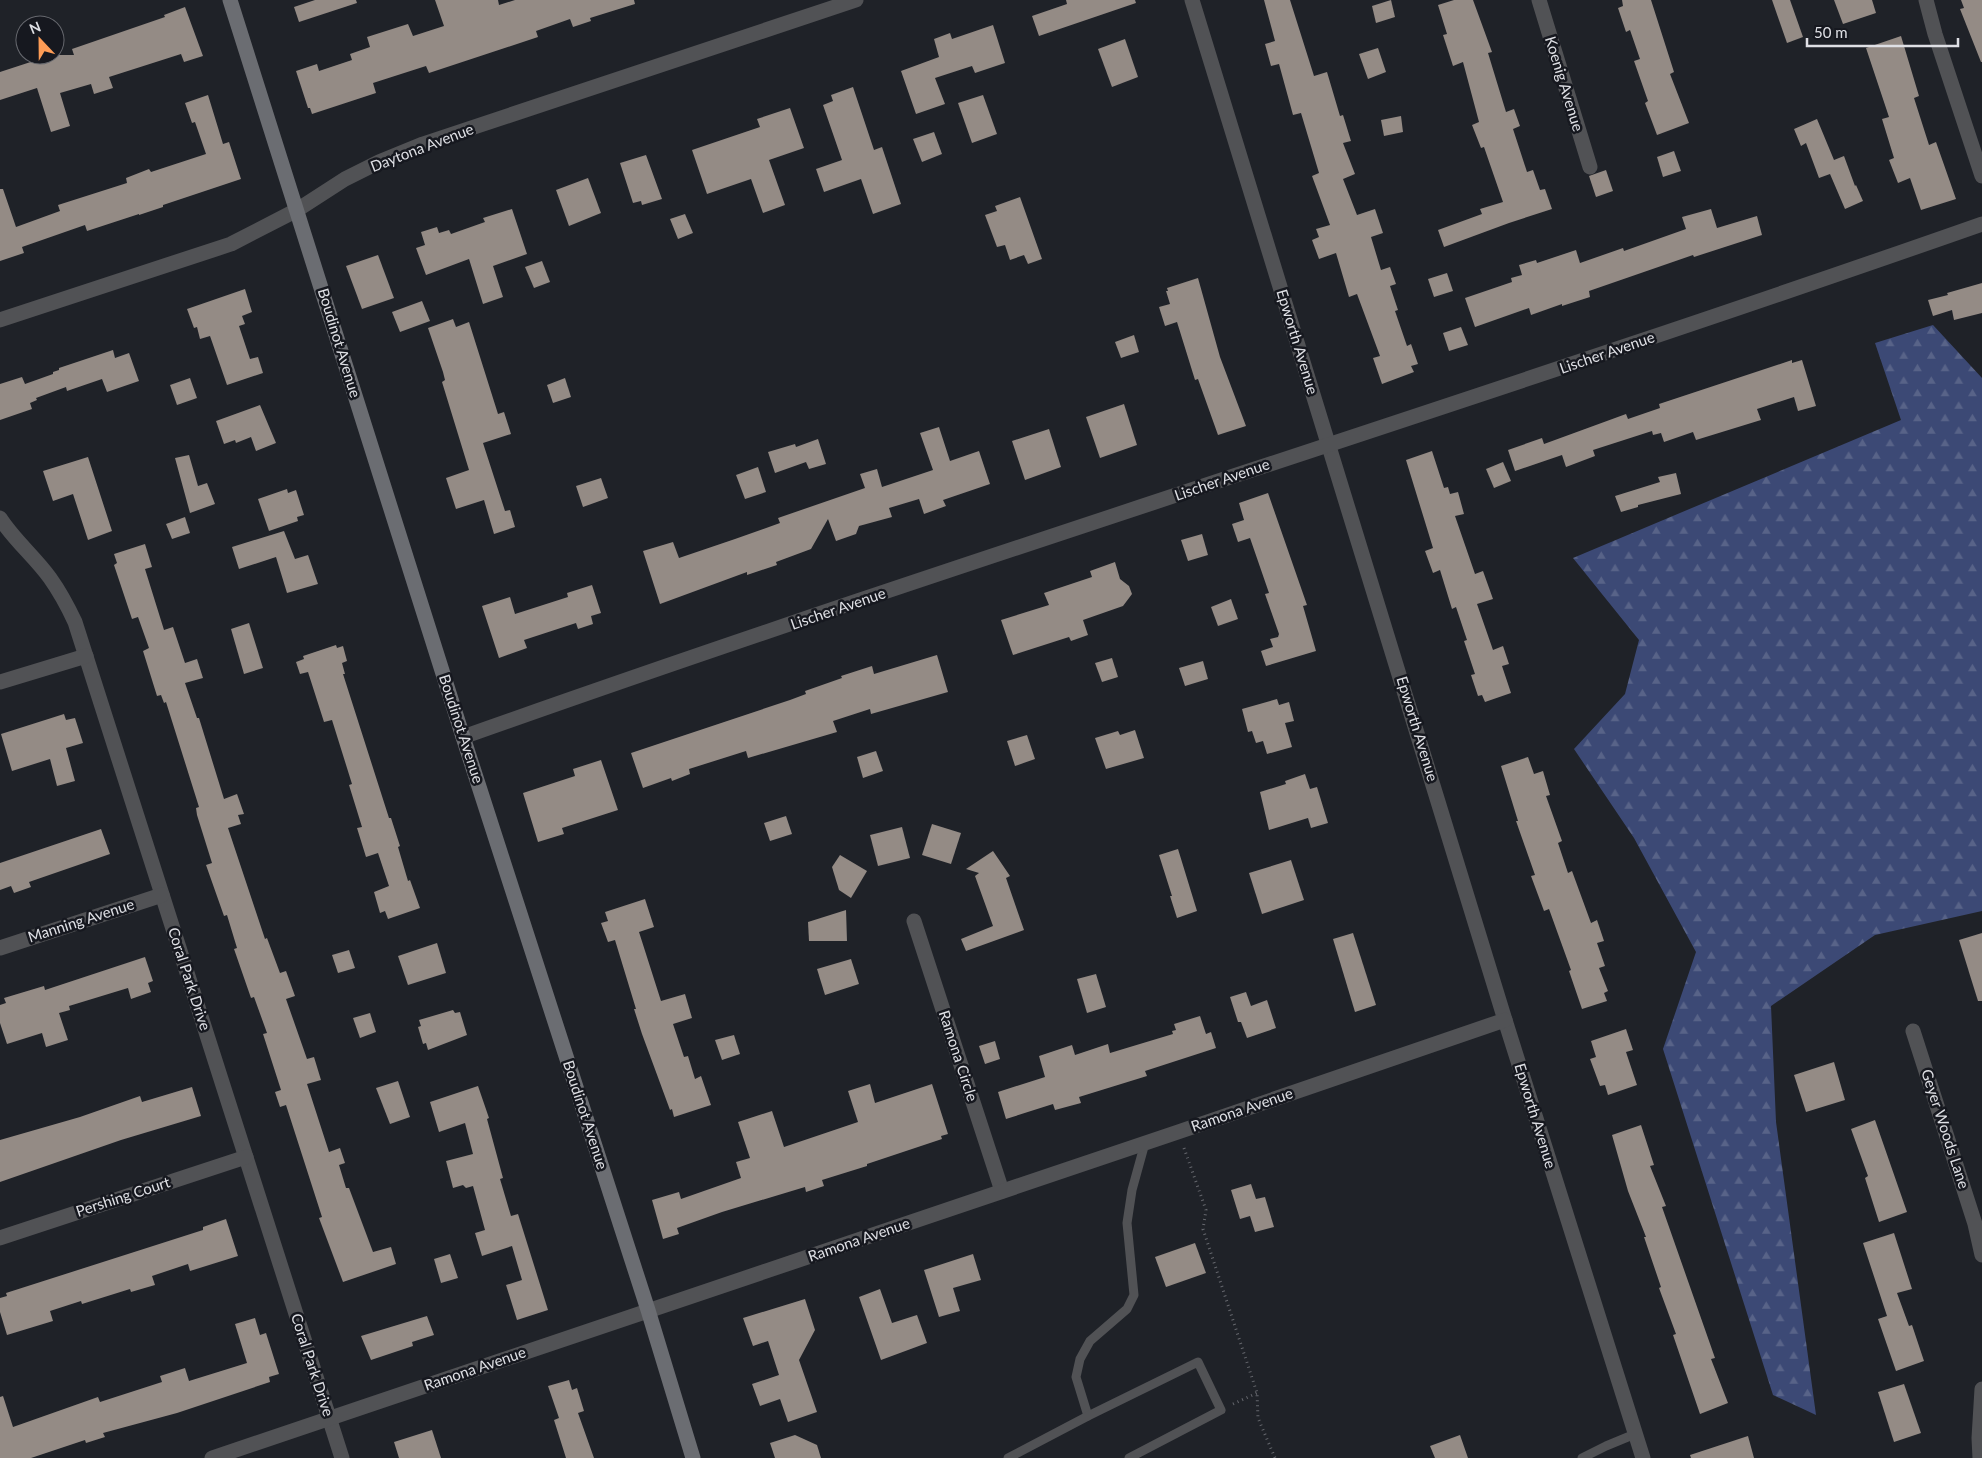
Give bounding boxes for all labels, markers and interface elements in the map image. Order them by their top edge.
north arrow [15,15,65,65]
scale bar [1807,15,1958,47]
text: N [27,18,43,37]
text: 50 m [1814,23,1848,41]
street label: Koenig Avenue [1542,34,1588,134]
street label: Daytona Avenue [368,119,476,175]
street label: Boudinot Avenue [315,286,365,400]
street label: Epworth Avenue [1273,287,1323,397]
street label: Lischer Avenue [1557,327,1657,377]
street label: Lischer Avenue [1172,454,1272,504]
street label: Lischer Avenue [788,583,888,633]
street label: Boudinot Avenue [436,672,488,786]
street label: Epworth Avenue [1393,674,1443,784]
street label: Manning Avenue [25,894,136,946]
street label: Coral Park Drive [165,925,215,1033]
street label: Ramona Circle [936,1008,982,1104]
street label: Boudinot Avenue [560,1058,612,1172]
street label: Epworth Avenue [1511,1061,1561,1171]
street label: Geyer Woods Lane [1918,1067,1974,1191]
street label: Ramona Avenue [1188,1083,1295,1135]
street label: Pershing Court [73,1172,173,1220]
street label: Ramona Avenue [805,1213,912,1265]
street label: Coral Park Drive [288,1311,338,1419]
street label: Ramona Avenue [421,1342,528,1394]

